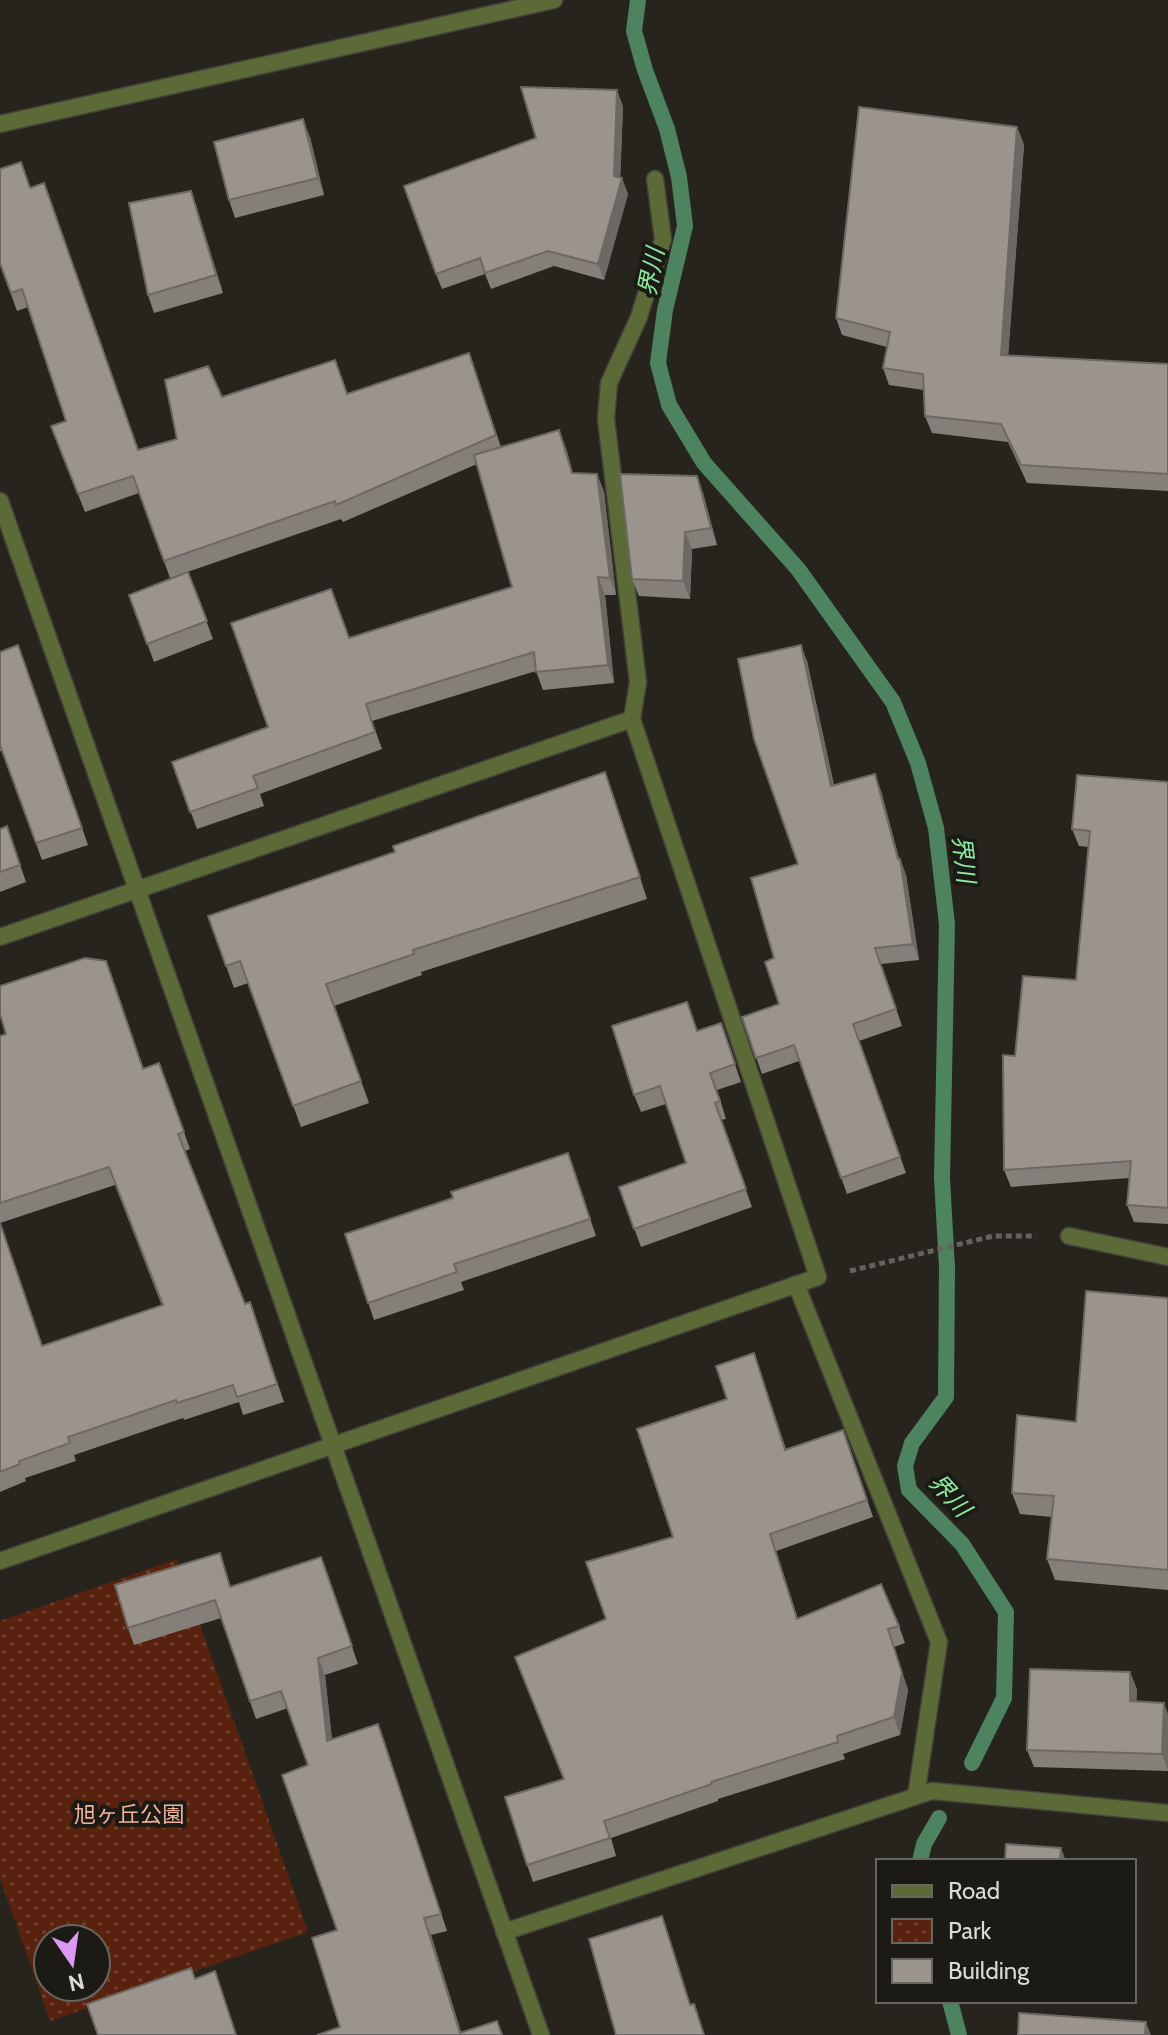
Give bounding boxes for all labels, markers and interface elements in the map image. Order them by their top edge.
water label: 界川 [632,243,670,298]
water label: 界川 [947,833,982,888]
water label: 界川 [923,1467,979,1525]
park label: 旭ヶ丘公園 [74,1801,184,1828]
legend [876,1859,1136,2003]
text: Road [948,1876,1000,1905]
text: Park [948,1916,991,1945]
north arrow [32,1923,112,2003]
text: Building [948,1956,1030,1985]
text: N [66,1967,87,1997]

